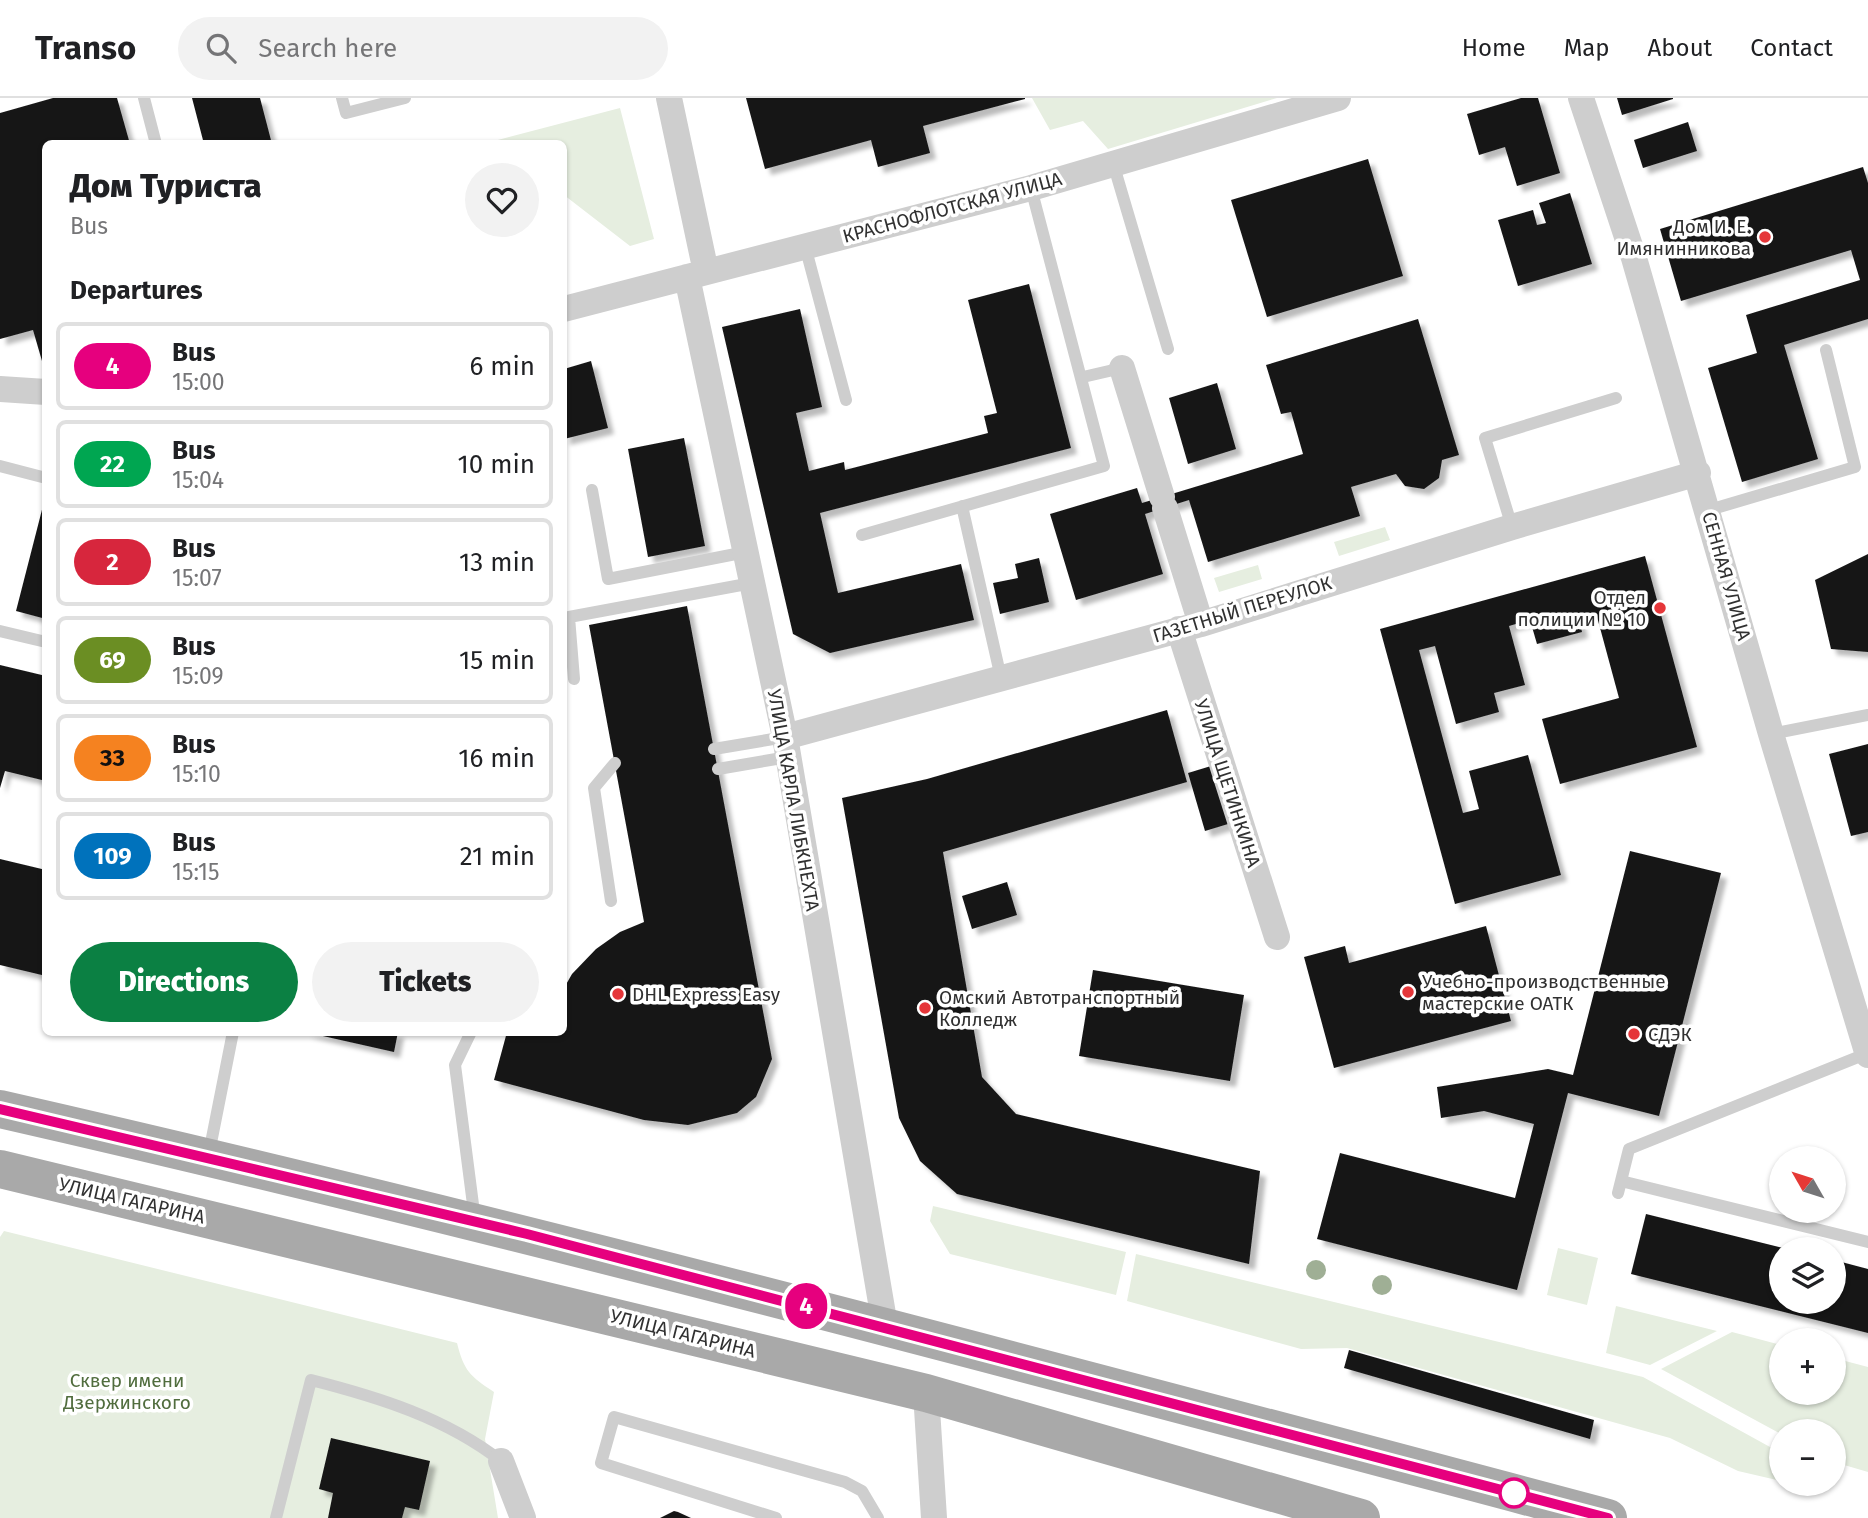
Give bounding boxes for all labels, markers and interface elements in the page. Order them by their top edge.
search box [178,17,668,80]
text: Transo [35,28,136,68]
icon: search [202,29,240,67]
text: Search here [258,33,397,64]
text: Home [1462,34,1526,62]
text: Map [1564,34,1610,62]
text: About [1648,34,1712,62]
text: Contact [1750,34,1833,62]
button: heart [465,163,539,237]
text: Дом Туриста [70,166,262,206]
street label: КРАСНОФЛОТСКАЯ УЛИЦА [840,167,1064,248]
text: Bus [70,212,108,240]
place label: Дом И. Е. Имянинникова [1617,215,1751,260]
marker: Дом И. Е. Имянинникова [1757,229,1773,245]
text: Departures [70,275,203,306]
text: Bus [172,337,215,368]
text: 6 min [469,351,535,382]
text: 4 [106,352,119,380]
text: 15:00 [172,368,225,396]
text: Bus [172,435,215,466]
text: 10 min [457,449,535,480]
text: 22 [100,450,125,478]
text: 15:04 [172,466,224,494]
street label: СЕННАЯ УЛИЦА [1697,509,1756,643]
text: Bus [172,533,215,564]
text: 13 min [459,547,535,578]
text: 2 [106,548,119,576]
text: 15:07 [172,564,222,592]
street label: ГАЗЕТНЫЙ ПЕРЕУЛОК [1150,571,1334,648]
place label: Отдел полиции № 10 [1517,586,1646,631]
marker: Отдел полиции № 10 [1652,600,1668,616]
text: Bus [172,631,215,662]
text: 15 min [459,645,535,676]
text: 69 [99,646,126,674]
text: 15:09 [172,662,224,690]
street label: УЛИЦА КАРЛА ЛИБКНЕХТА [763,687,824,913]
street label: УЛИЦА ЩЕТИНКИНА [1189,696,1266,870]
text: Bus [172,729,215,760]
text: 16 min [458,743,535,774]
text: 33 [100,744,125,772]
text: 15:10 [172,760,221,788]
text: Bus [172,827,215,858]
text: 21 min [460,841,535,872]
text: 109 [93,842,132,870]
text: 15:15 [172,858,220,886]
button: Directions [70,942,298,1022]
button: Tickets [312,942,539,1022]
place label: Учебно-производственные мастерские ОАТК [1422,970,1666,1015]
place label: DHL Express Easy [632,983,781,1006]
marker: Учебно-производственные мастерские ОАТК [1400,984,1416,1000]
marker: DHL Express Easy [610,986,626,1002]
place label: Омский Автотранспортный Колледж [939,986,1180,1031]
marker: Омский Автотранспортный Колледж [917,1000,933,1016]
place label: СДЭК [1648,1023,1692,1046]
marker: СДЭК [1626,1026,1642,1042]
north arrow [1769,1146,1846,1223]
map controls [1769,1146,1846,1496]
street label: УЛИЦА ГАГАРИНА [57,1173,207,1228]
button: layers [1769,1237,1846,1314]
line badge: 4 [783,1283,829,1329]
text: 4 [799,1292,813,1320]
street label: УЛИЦА ГАГАРИНА [608,1304,758,1363]
button: + [1769,1328,1846,1405]
park label: Сквер имени Дзержинского [62,1369,191,1414]
button: − [1769,1419,1846,1496]
unlabelled marker [1499,1478,1529,1508]

